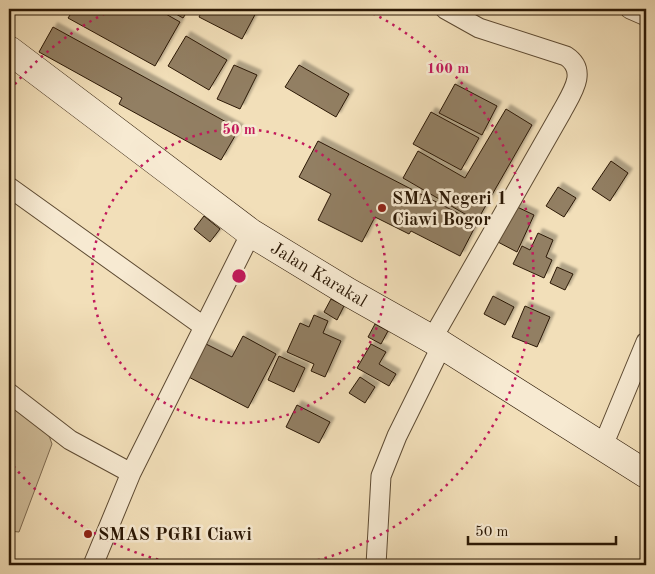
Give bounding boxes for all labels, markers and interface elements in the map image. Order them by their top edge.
text: 100 m [427,62,469,77]
text: 50 m [222,123,256,138]
place label: SMA Negeri 1 Ciawi Bogor [392,190,507,229]
marker: SMA Negeri 1 Ciawi Bogor [376,202,388,214]
street label: Jalan Karakal [267,239,370,311]
centre of rings [230,267,248,285]
scale bar [468,514,615,546]
text: 50 m [475,525,509,540]
place label: SMAS PGRI Ciawi [98,526,252,544]
marker: SMAS PGRI Ciawi [82,528,94,540]

